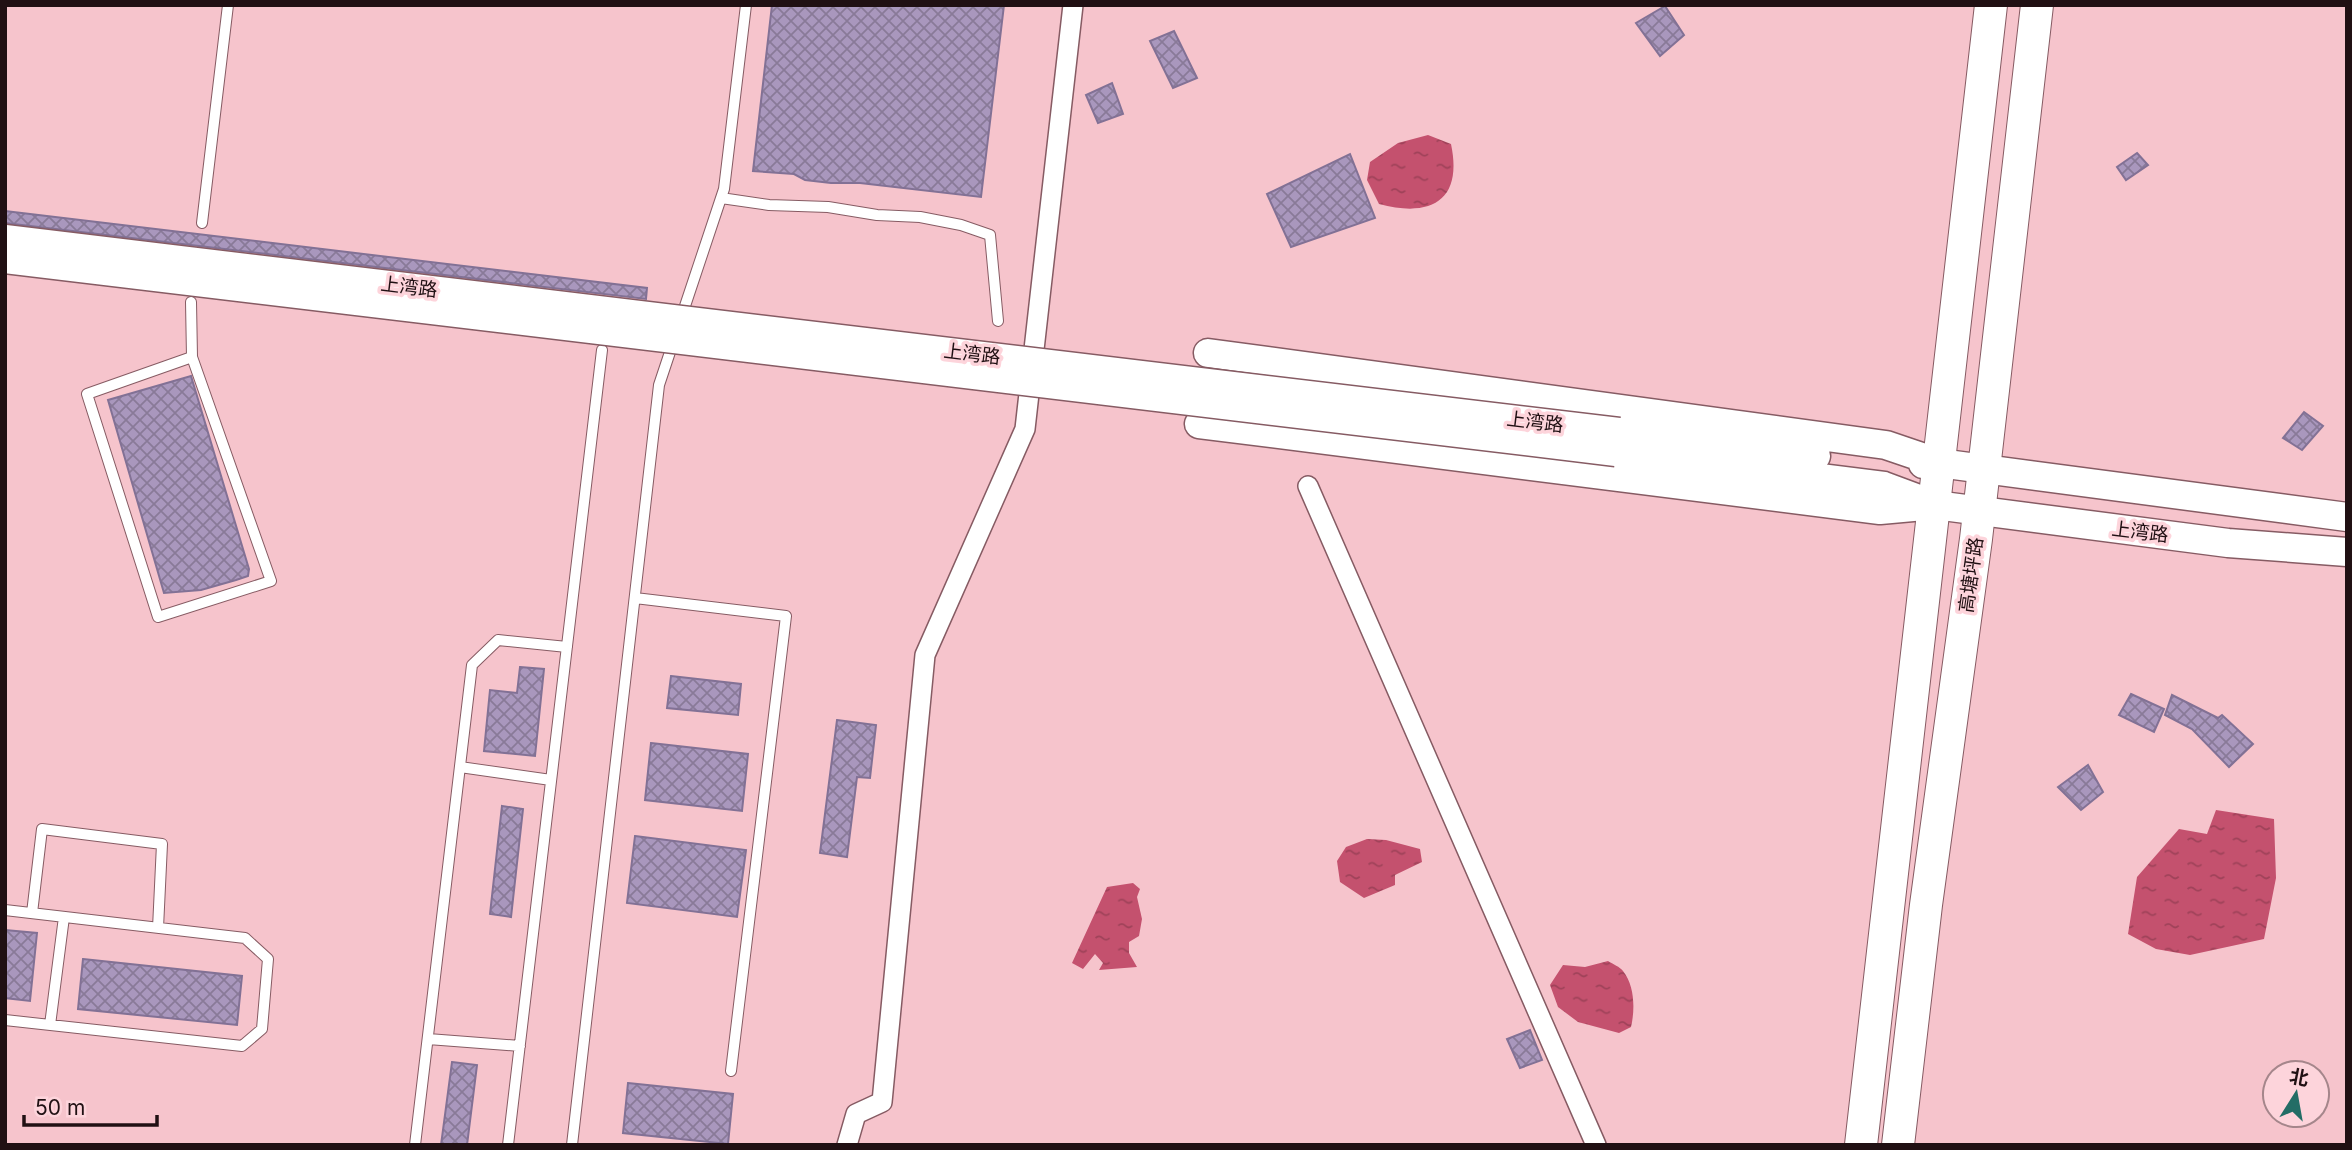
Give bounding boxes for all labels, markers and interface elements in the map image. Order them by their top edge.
street label: 上湾路 [379,272,439,302]
street label: 上湾路 [942,339,1002,369]
street label: 上湾路 [1505,407,1565,437]
street label: 上湾路 [2110,517,2170,547]
street label: 高塘坪路 [1954,536,1988,614]
north arrow [2261,1059,2331,1129]
text: 北 [2288,1065,2311,1091]
scale bar [24,1084,158,1128]
text: 50 m [35,1095,85,1120]

